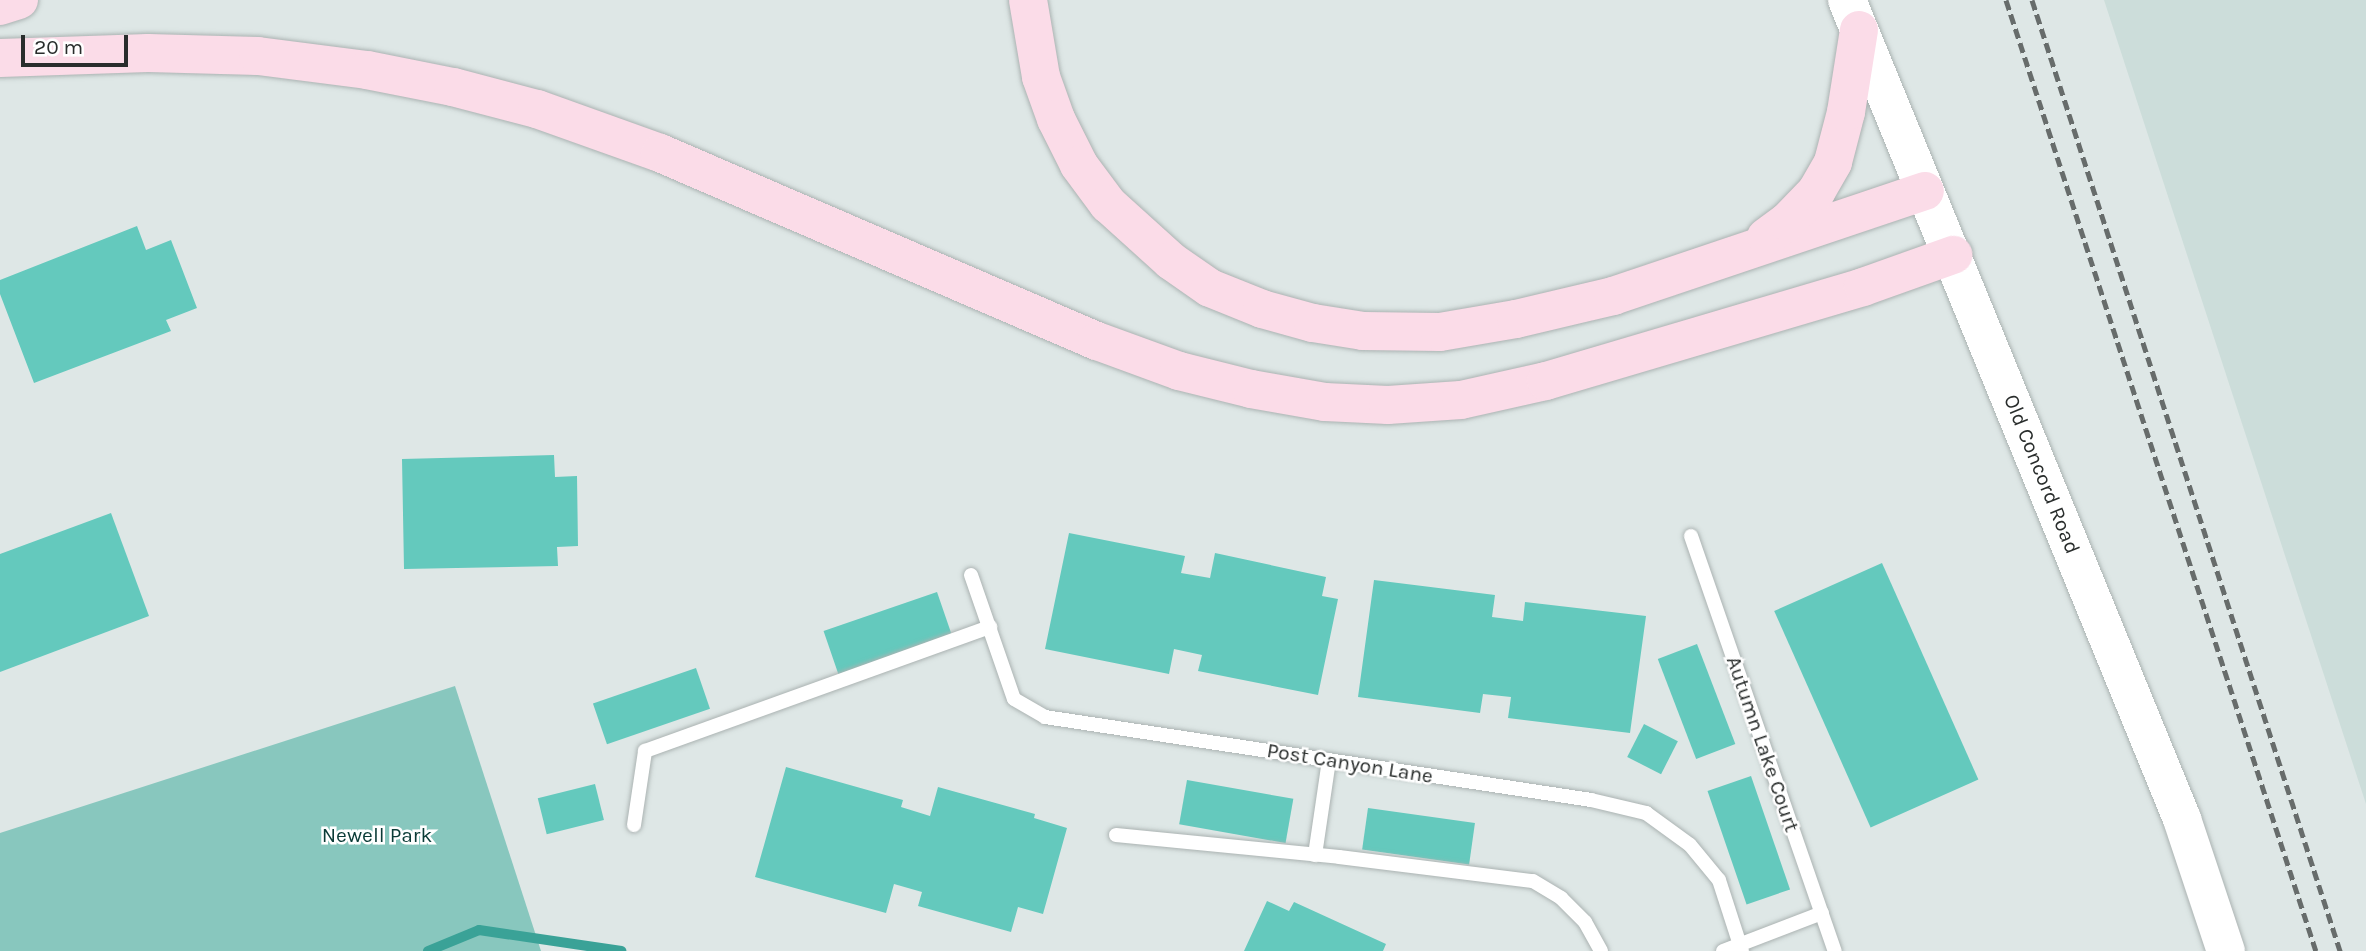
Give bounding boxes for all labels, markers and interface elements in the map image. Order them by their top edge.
scale bar [24,21,131,65]
text: 20 m [34,35,83,59]
street label: Old Concord Road [1999,391,2085,557]
street label: Autumn Lake Court [1721,653,1805,835]
street label: Post Canyon Lane [1265,737,1435,789]
park label: Newell Park [322,822,432,848]

